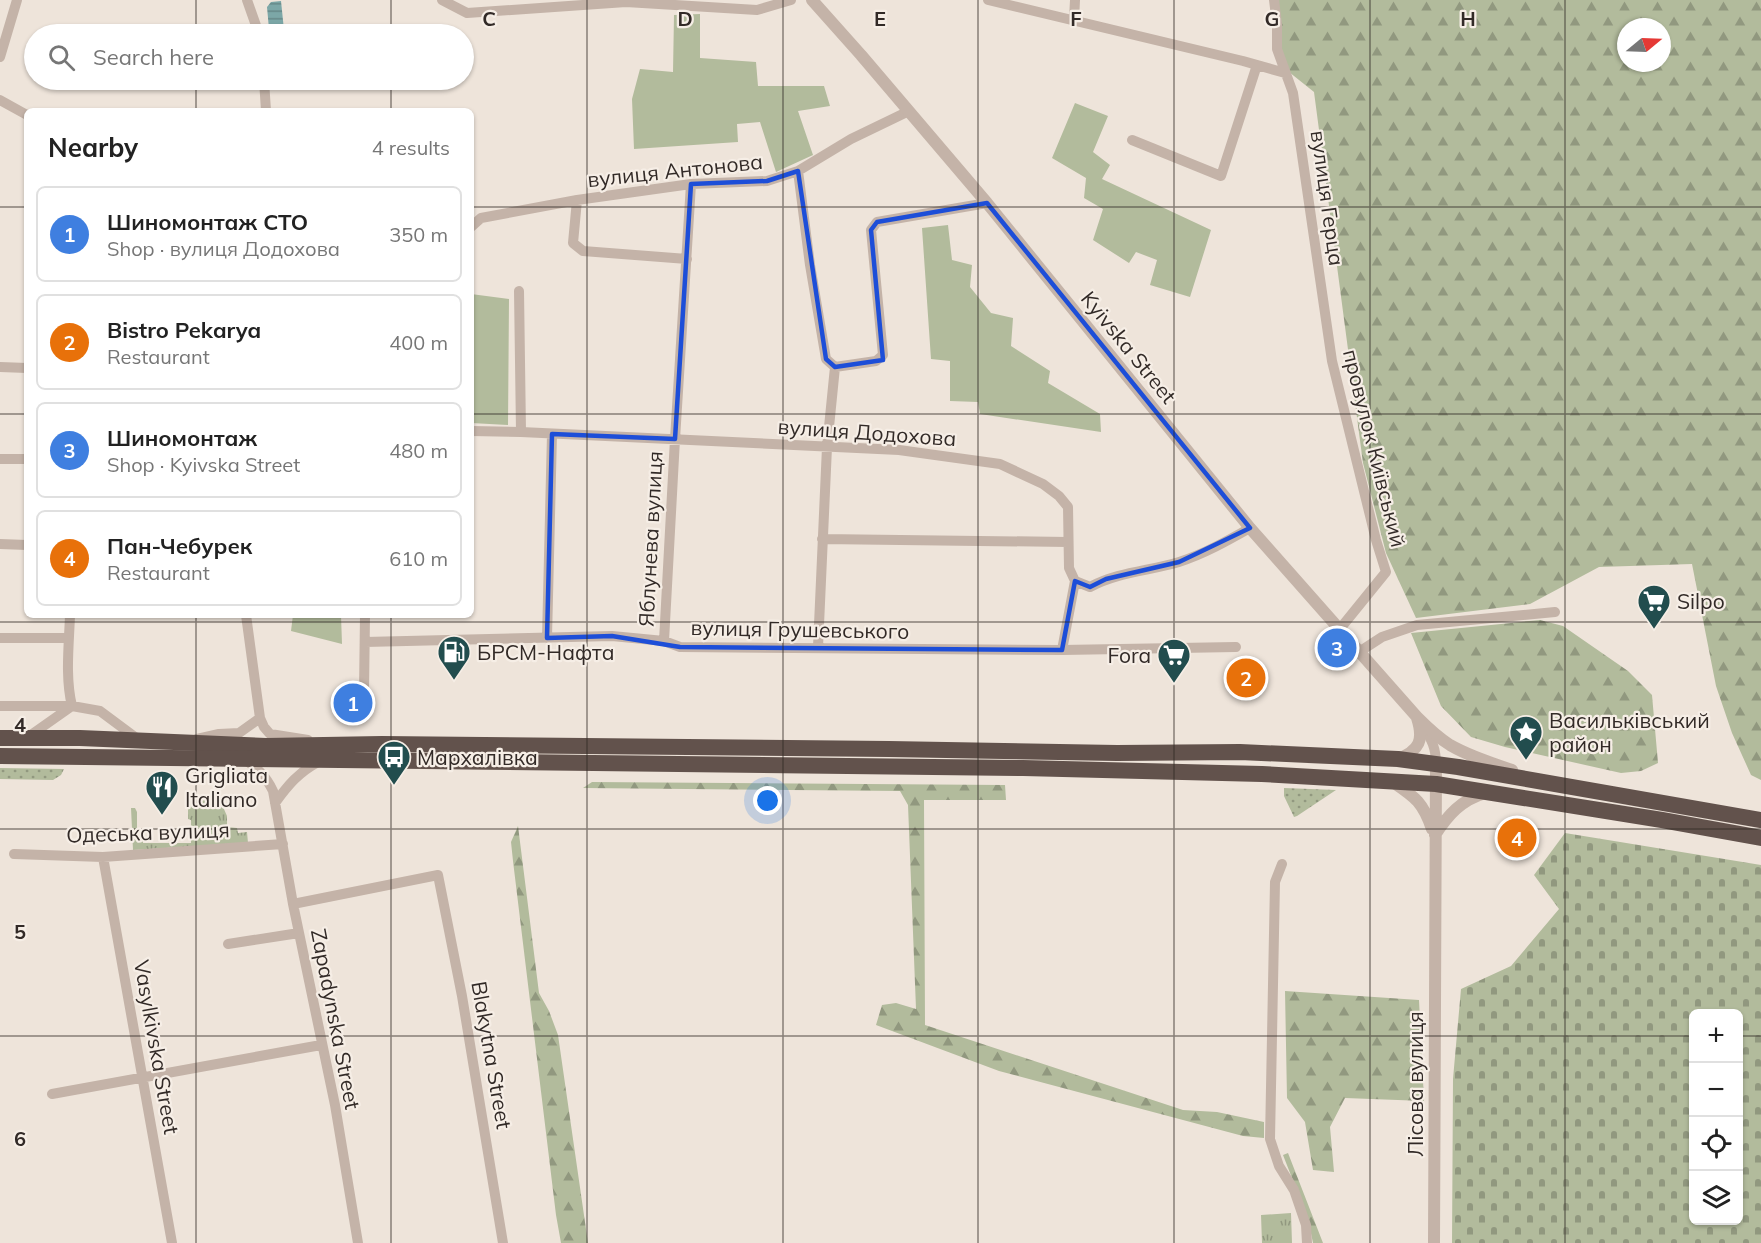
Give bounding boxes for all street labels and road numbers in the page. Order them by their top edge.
street label: вулиця Герца [1306,129,1350,267]
street label: вулиця Антонова [586,148,764,192]
street label: Kyivska Street [1076,286,1182,408]
street label: провулок Київський [1338,346,1412,550]
street label: вулиця Додохова [777,413,957,451]
street label: Яблунева вулиця [632,450,668,628]
street label: вулиця Грушевського [690,614,910,644]
street label: Одеська вулиця [66,816,230,848]
street label: Zapadynska Street [306,926,366,1112]
street label: Vasylkivska Street [129,958,185,1136]
street label: Blakytna Street [466,979,518,1131]
street label: Лісова вулиця [1402,1011,1428,1157]

